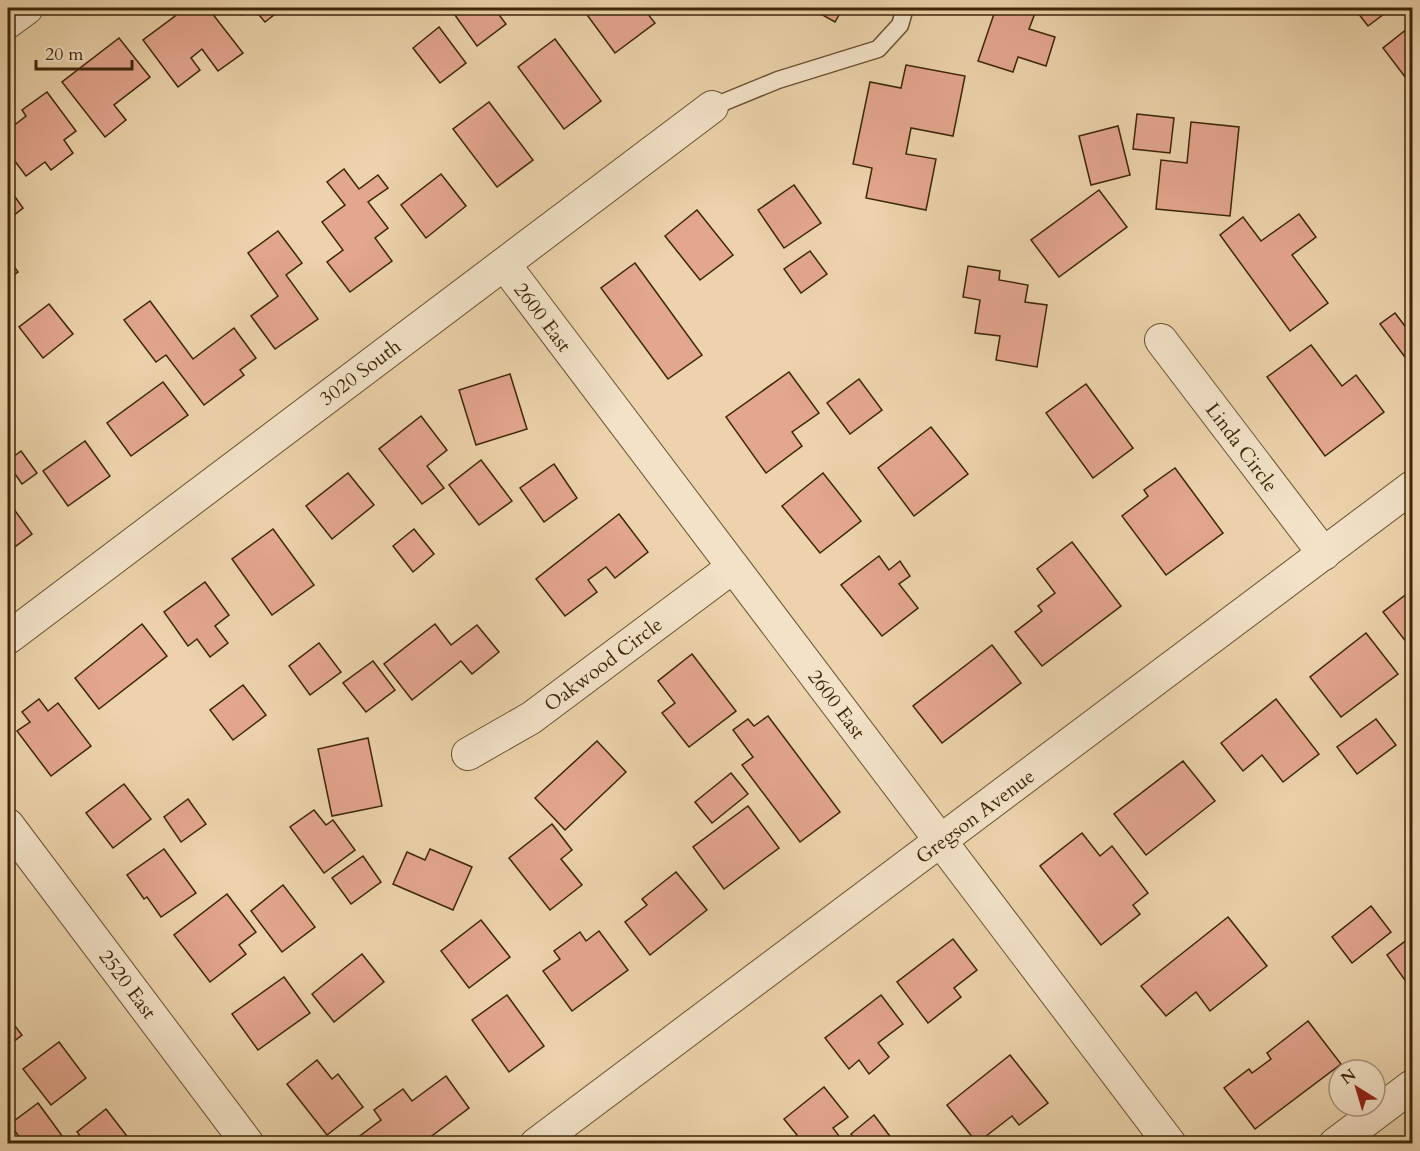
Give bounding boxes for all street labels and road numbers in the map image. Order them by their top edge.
street label: 2600 East [508,277,578,358]
street label: 3020 South [314,333,407,412]
street label: Linda Circle [1199,397,1284,497]
street label: Oakwood Circle [539,611,668,718]
street label: 2600 East [802,664,872,745]
street label: Gregson Avenue [910,763,1040,870]
street label: 2520 East [93,944,163,1025]

